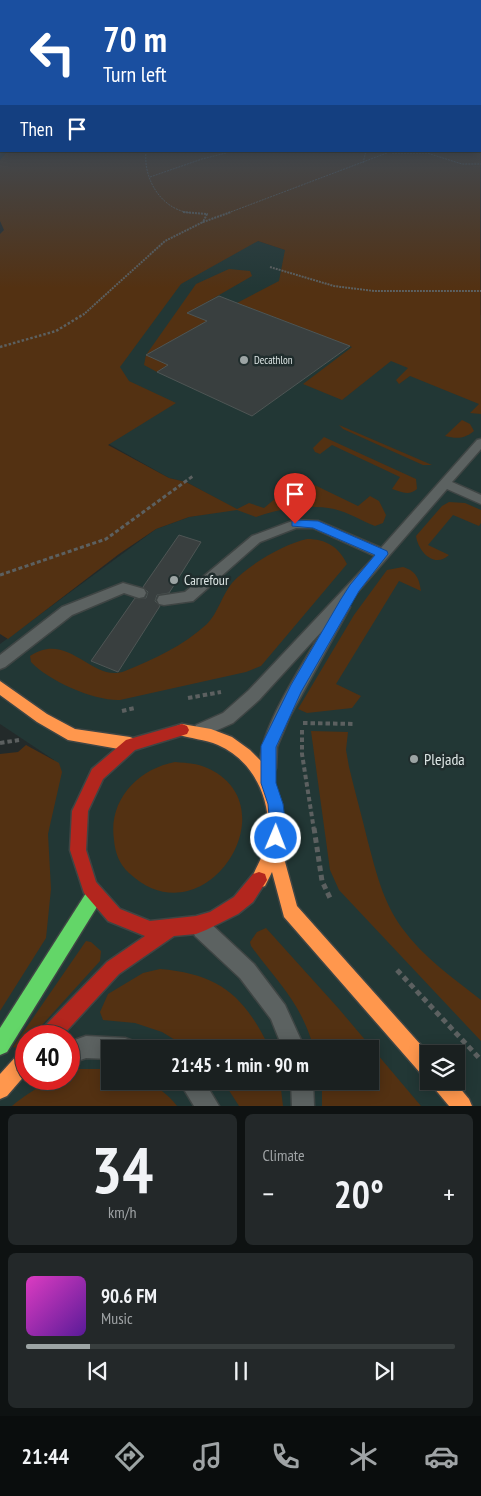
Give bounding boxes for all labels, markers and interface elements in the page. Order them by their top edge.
text: 70 m [103,16,167,62]
icon: left [20,20,85,85]
text: Turn left [103,60,167,88]
icon: arrive [63,115,91,143]
text: Then [20,117,53,141]
place label: Decathlon [254,353,293,367]
marker: Decathlon [238,354,250,366]
pin [274,473,316,524]
icon: arrive [281,480,309,508]
place label: Carrefour [184,571,229,589]
marker: Carrefour [168,574,180,586]
place label: Plejada [424,749,465,769]
marker: Plejada [408,753,420,765]
position arrow [249,811,301,863]
speed limit sign: 40 [15,1025,80,1090]
map controls [420,1045,465,1090]
button: layers [420,1045,465,1090]
text: 21:45 · 1 min · 90 m [171,1053,309,1077]
text: 34 [91,1127,153,1211]
text: Climate [263,1145,305,1165]
text: 20° [334,1169,384,1218]
text: − [263,1175,274,1212]
text: + [443,1175,455,1212]
text: km/h [108,1202,136,1222]
text: 90.6 FM [101,1284,157,1308]
text: Music [101,1308,133,1328]
icon: previous [84,1357,112,1385]
icon: pause [227,1357,255,1385]
icon: next [370,1357,398,1385]
icon: directions [112,1439,147,1474]
icon: music [190,1439,225,1474]
icon: phone [268,1439,303,1474]
icon: climate [346,1439,381,1474]
icon: car [424,1439,459,1474]
text: 21:44 [22,1442,69,1470]

